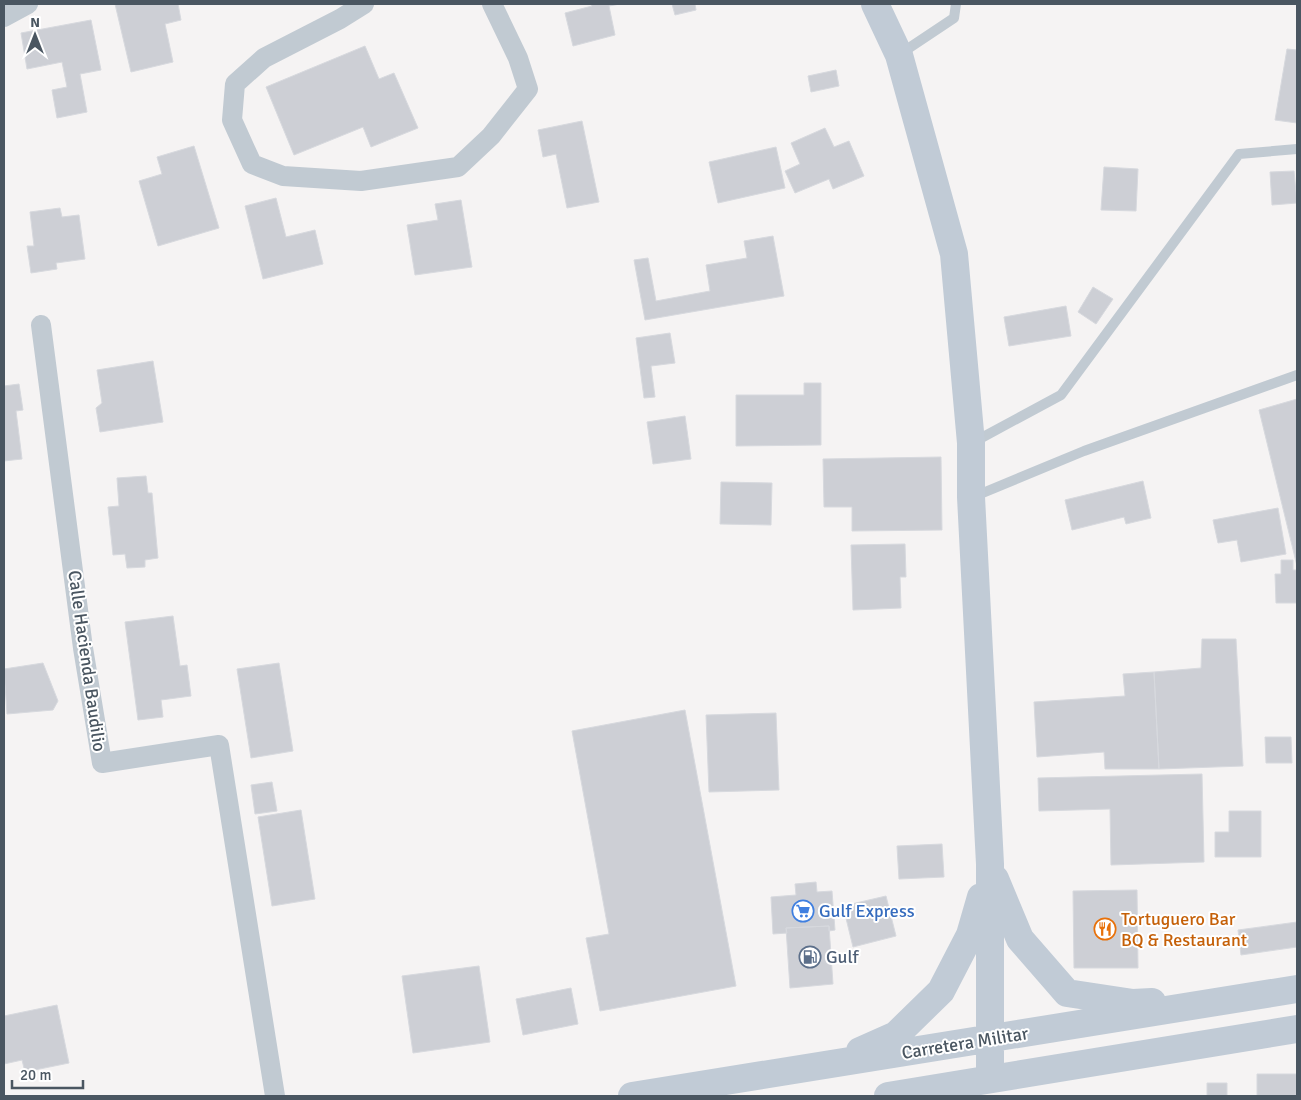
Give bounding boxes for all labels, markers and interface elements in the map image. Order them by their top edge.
north arrow [10,10,60,60]
text: N [30,14,40,31]
street label: Calle Hacienda Baudilio [63,569,111,753]
supermarket icon: Gulf Express [791,899,815,923]
place label: Gulf Express [819,900,915,922]
place label: Tortuguero Bar BQ & Restaurant [1121,908,1247,951]
restaurant icon: Tortuguero Bar BQ & Restaurant [1093,917,1117,941]
fuel station icon: Gulf [798,945,822,969]
place label: Gulf [826,946,860,968]
street label: Carretera Militar [900,1022,1030,1064]
scale bar [12,1058,84,1090]
text: 20 m [20,1066,51,1084]

